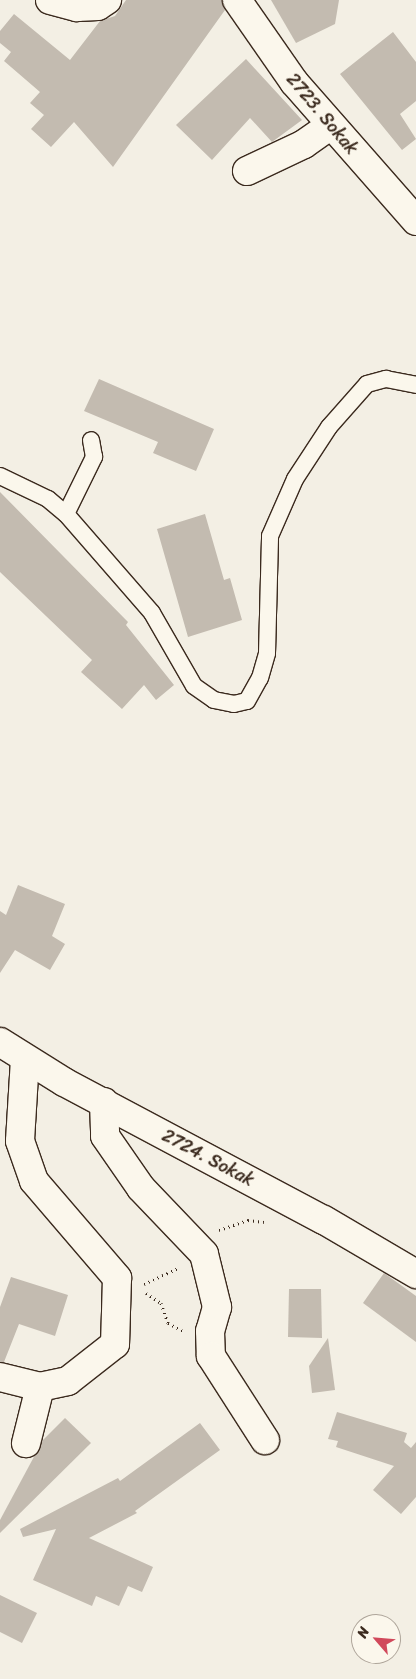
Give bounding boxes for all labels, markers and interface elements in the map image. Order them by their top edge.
street label: 2723. Sokak [282,69,362,159]
street label: 2724. Sokak [158,1125,258,1191]
north arrow [351,1614,401,1664]
text: N [350,1622,376,1642]

